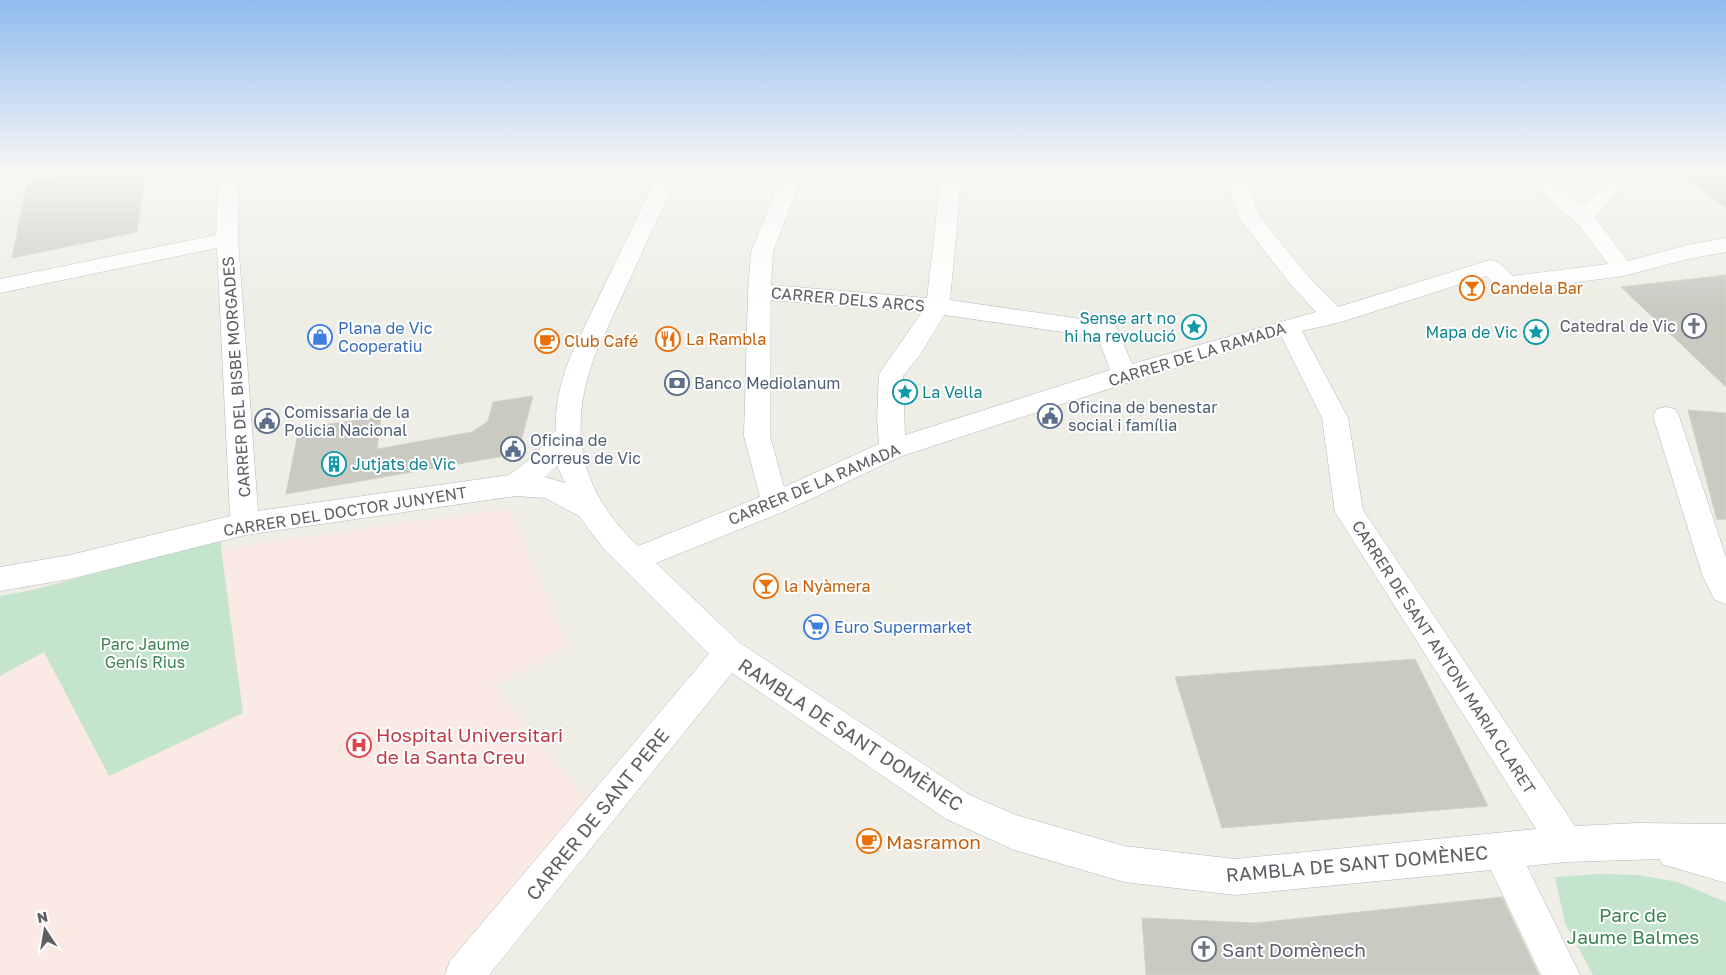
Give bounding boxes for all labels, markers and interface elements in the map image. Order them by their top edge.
street label: CARRER DEL BISBE MORGADES [218,256,254,498]
bar icon: Candela Bar [1459,275,1485,301]
place label: Candela Bar [1490,278,1583,298]
street label: CARRER DELS ARCS [770,282,926,316]
place label: Sense art no hi ha revolució [1064,308,1176,346]
church icon: Catedral de Vic [1681,313,1707,339]
place icon: Sense art no hi ha revolució [1181,314,1207,340]
place label: Catedral de Vic [1560,316,1676,336]
street label: CARRER DE LA RAMADA [1106,317,1288,391]
place label: Plana de Vic Cooperatiu [338,318,433,356]
place icon: Mapa de Vic [1523,319,1549,345]
place label: Mapa de Vic [1425,322,1518,342]
shop icon: Plana de Vic Cooperatiu [307,324,333,350]
restaurant icon: La Rambla [655,326,681,352]
cafe icon: Club Café [534,328,560,354]
place label: La Rambla [686,329,766,349]
place label: Club Café [564,331,638,351]
bank icon: Banco Mediolanum [664,370,690,396]
place label: Banco Mediolanum [694,373,841,393]
place icon: La Vella [892,379,918,405]
place label: La Vella [922,382,983,402]
place label: Oficina de benestar social i família [1068,397,1217,435]
place label: Comissaria de la Policia Nacional [284,402,410,440]
public building icon: Oficina de benestar social i família [1037,403,1063,429]
public building icon: Comissaria de la Policia Nacional [254,408,280,434]
place label: Oficina de Correus de Vic [530,430,641,468]
public building icon: Oficina de Correus de Vic [500,436,526,462]
street label: CARRER DE LA RAMADA [725,439,903,529]
building icon: Jutjats de Vic [321,451,347,477]
place label: Jutjats de Vic [352,454,456,474]
street label: CARRER DEL DOCTOR JUNYENT [222,482,468,540]
street label: CARRER DE SANT ANTONI MARIA CLARET [1348,517,1540,798]
bar icon: la Nyàmera [753,573,779,599]
place label: la Nyàmera [784,576,871,596]
supermarket icon: Euro Supermarket [803,614,829,640]
place label: Euro Supermarket [834,617,972,637]
park label: Parc Jaume Genís Rius [100,634,190,672]
street label: RAMBLA DE SANT DOMÈNEC [734,653,968,815]
place label: Hospital Universitari de la Santa Creu [376,723,563,768]
street label: CARRER DE SANT PERE [521,724,673,904]
hospital icon: Hospital Universitari de la Santa Creu [346,732,372,758]
cafe icon: Masramon [856,828,882,854]
place label: Masramon [886,830,981,853]
street label: RAMBLA DE SANT DOMÈNEC [1225,840,1489,886]
park label: Parc de Jaume Balmes [1567,903,1699,948]
north arrow [20,905,70,955]
text: N [35,907,49,926]
church icon: Sant Domènech [1191,936,1217,962]
place label: Sant Domènech [1222,938,1366,961]

